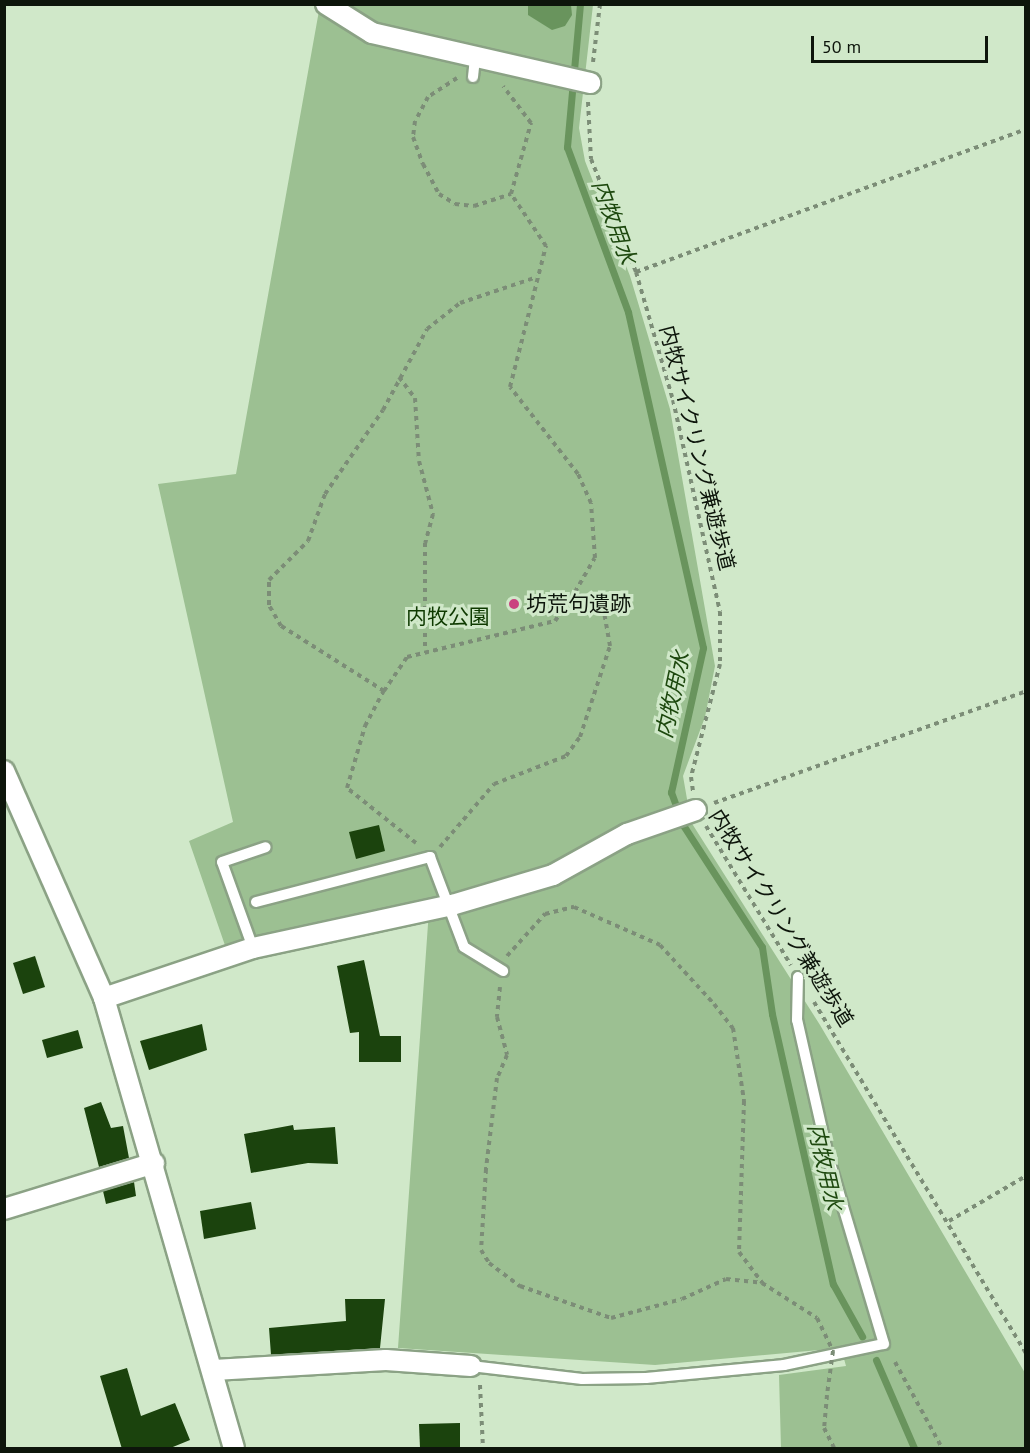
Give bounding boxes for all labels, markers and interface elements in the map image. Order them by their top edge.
scale bar [814,24,991,62]
text: 50 m [822,35,861,58]
water label: 内牧用水 [587,176,641,268]
street label: 内牧サイクリング兼遊歩道 [654,323,740,573]
place label: 坊荒句遺跡 [526,591,631,617]
marker: 坊荒句遺跡 [507,597,521,611]
park label: 内牧公園 [406,604,490,630]
water label: 内牧用水 [651,649,695,741]
street label: 内牧サイクリング兼遊歩道 [704,804,858,1032]
water label: 内牧用水 [802,1121,848,1213]

